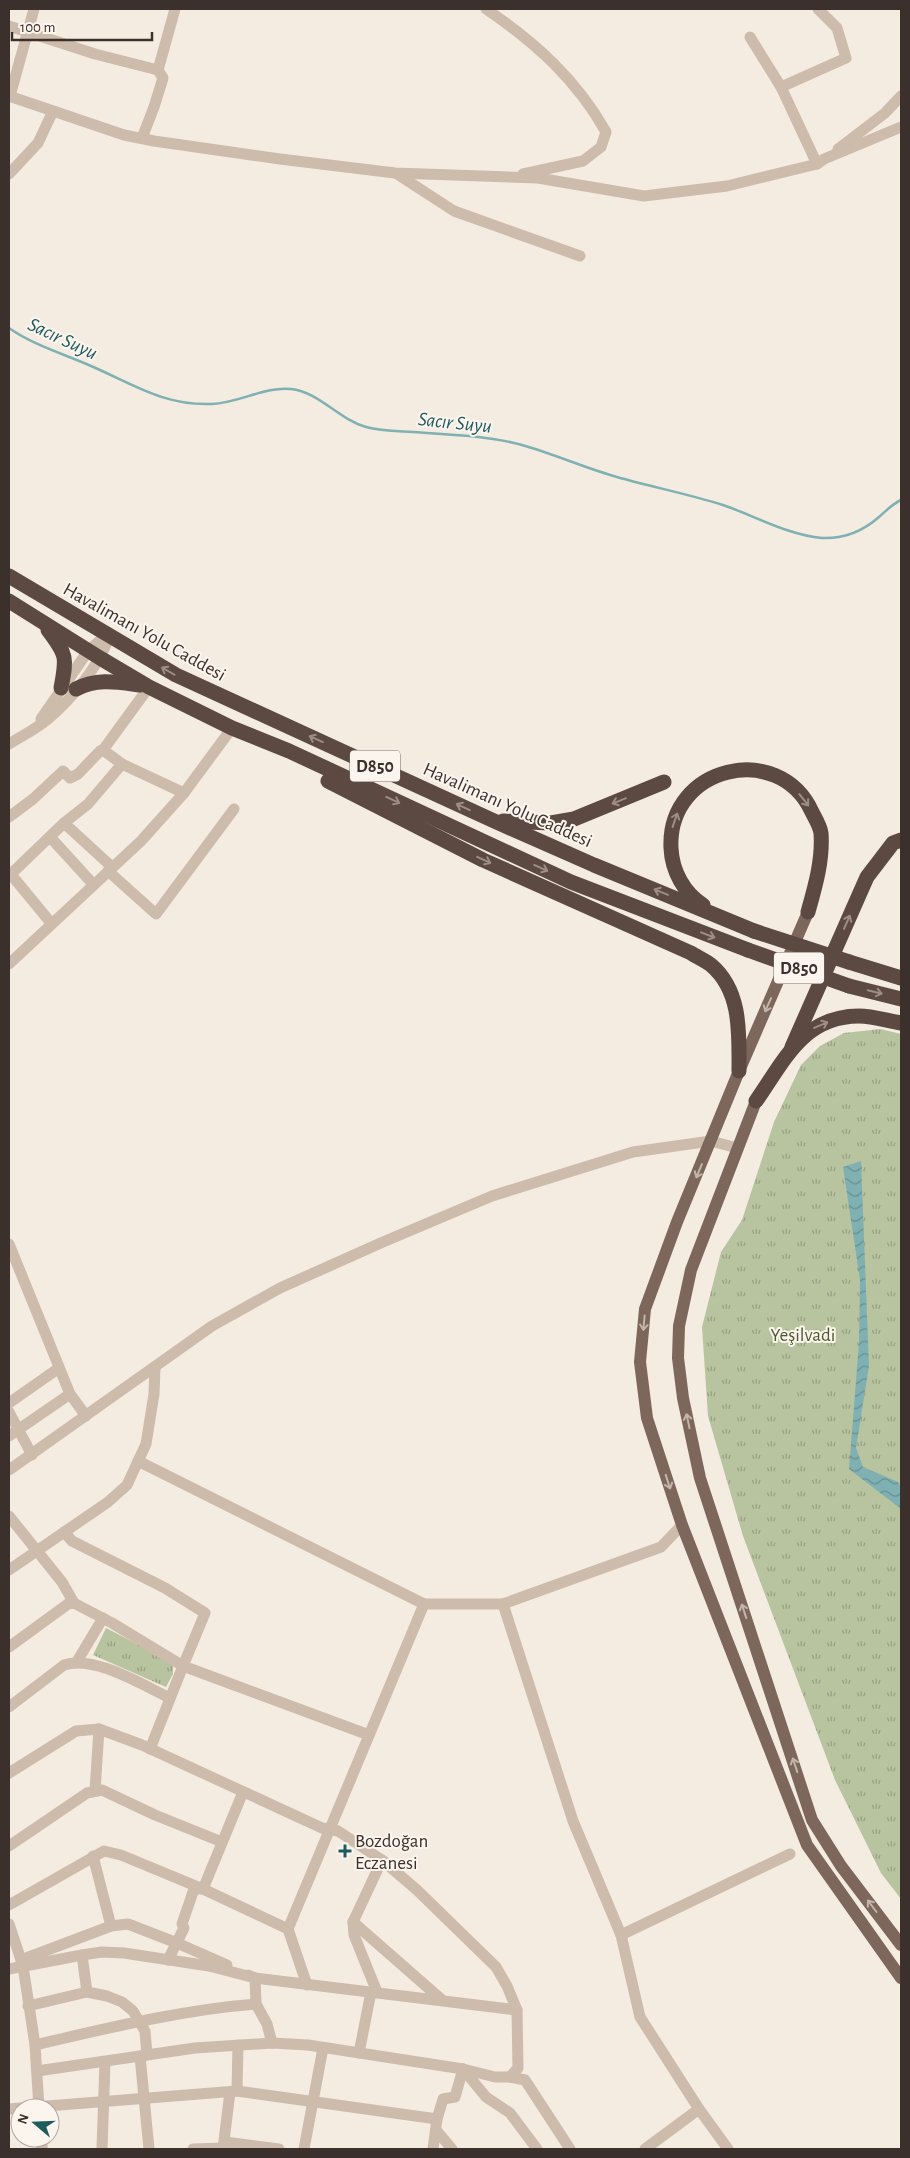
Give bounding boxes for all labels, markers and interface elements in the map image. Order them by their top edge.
scale bar [12,10,152,42]
text: 100 m [20,20,55,35]
water label: Sacır Suyu [25,314,100,364]
water label: Sacır Suyu [417,409,493,437]
street label: Havalimanı Yolu Caddesi [60,580,229,685]
one-way arrow [162,665,176,675]
one-way arrow [309,734,324,744]
road number: D850 [350,750,400,781]
street label: Havalimanı Yolu Caddesi [420,760,595,851]
one-way arrow [798,793,809,806]
one-way arrow [385,796,400,806]
one-way arrow [612,797,627,806]
one-way arrow [456,801,471,811]
one-way arrow [671,813,680,828]
one-way arrow [476,856,491,866]
one-way arrow [533,864,548,874]
one-way arrow [654,887,669,897]
one-way arrow [842,915,852,930]
one-way arrow [700,931,715,940]
road number: D850 [774,952,824,984]
one-way arrow [867,988,883,997]
one-way arrow [762,997,772,1012]
one-way arrow [813,1020,828,1030]
one-way arrow [693,1163,703,1178]
one-way arrow [639,1315,649,1331]
park label: Yeşilvadi [771,1326,835,1345]
one-way arrow [683,1414,693,1430]
one-way arrow [664,1474,673,1489]
one-way arrow [739,1603,748,1619]
one-way arrow [789,1757,799,1773]
place label: Bozdoğan Eczanesi [355,1832,428,1873]
marker: Bozdoğan Eczanesi [339,1845,351,1857]
one-way arrow [866,1900,877,1913]
north arrow [10,2098,60,2148]
text: N [15,2112,32,2126]

